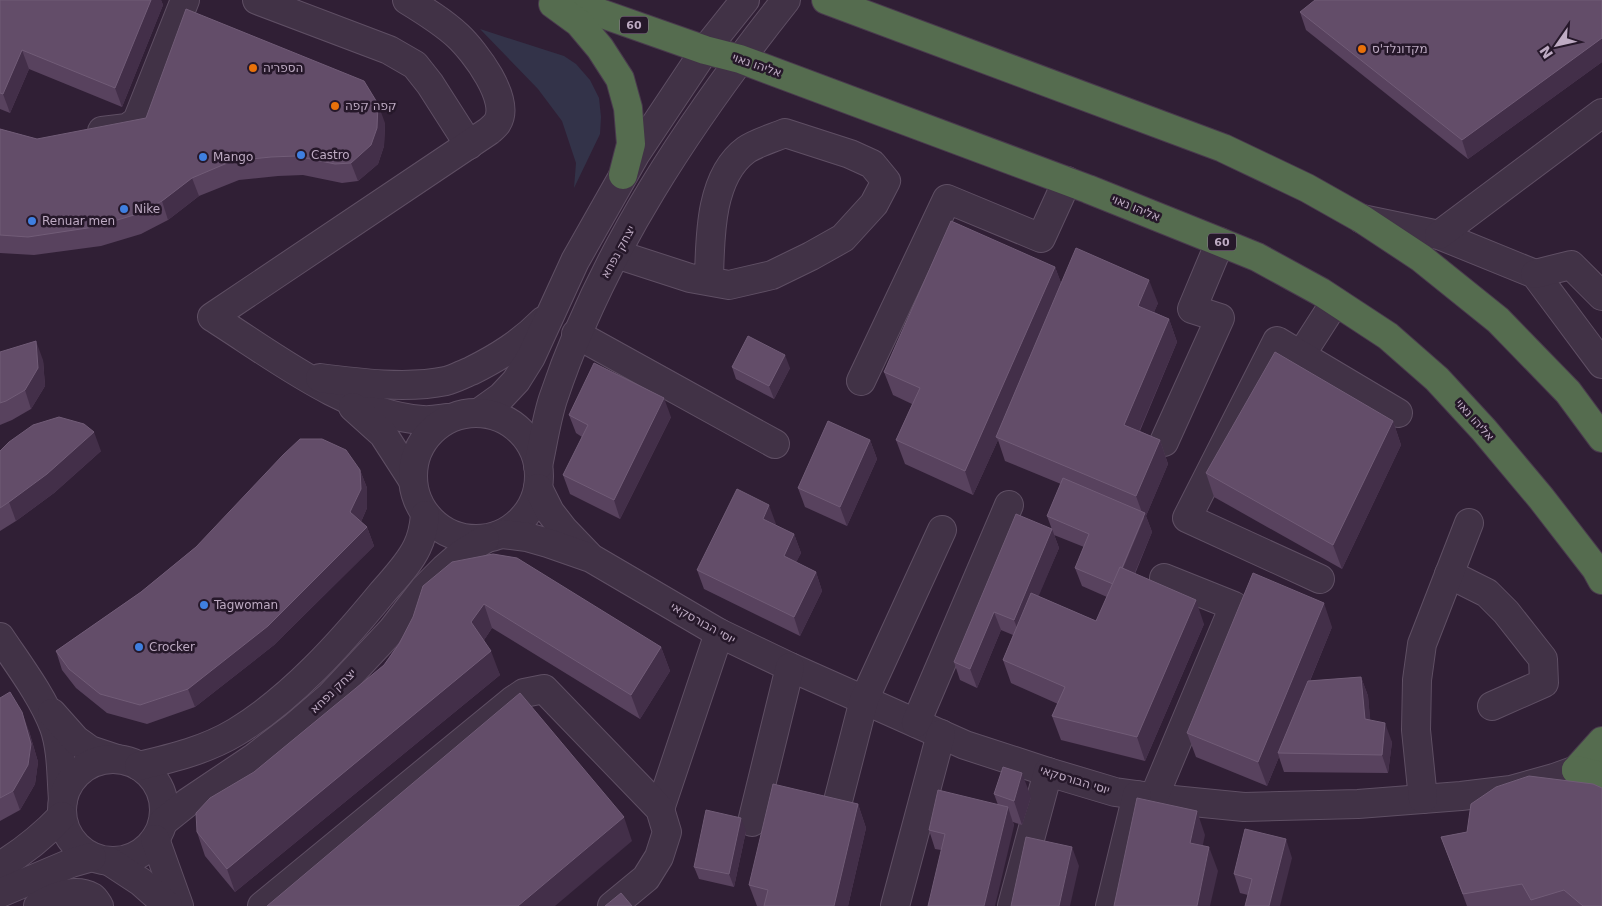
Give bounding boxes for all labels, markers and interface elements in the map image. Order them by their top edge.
road number: 60 [620,16,648,34]
north arrow [1532,20,1582,70]
place label: מקדונלד'ס [1372,42,1428,56]
marker: מקדונלד'ס [1356,43,1368,55]
text: N [1536,43,1556,62]
street label: אליהו נאוי [730,50,784,80]
place label: הספריה [263,61,303,75]
marker: הספריה [247,62,259,74]
place label: קפה קפה [345,99,397,113]
marker: קפה קפה [329,100,341,112]
place label: Castro [311,148,350,162]
marker: Castro [295,149,307,161]
place label: Mango [213,150,253,164]
marker: Mango [197,151,209,163]
street label: אליהו נאוי [1110,192,1162,224]
place label: Nike [134,202,160,216]
marker: Nike [118,203,130,215]
place label: Renuar men [42,214,115,228]
marker: Renuar men [26,215,38,227]
street label: יצחק נפחא [598,223,638,281]
road number: 60 [1208,233,1236,250]
street label: אליהו נאוי [1453,396,1497,444]
place label: Tagwoman [213,598,278,612]
marker: Tagwoman [198,599,210,611]
street label: יוסי הבורסקאי [668,599,738,647]
place label: Crocker [149,640,195,654]
marker: Crocker [133,641,145,653]
street label: יצחק נפחא [307,666,359,716]
street label: יוסי הבורסקאי [1038,763,1112,797]

